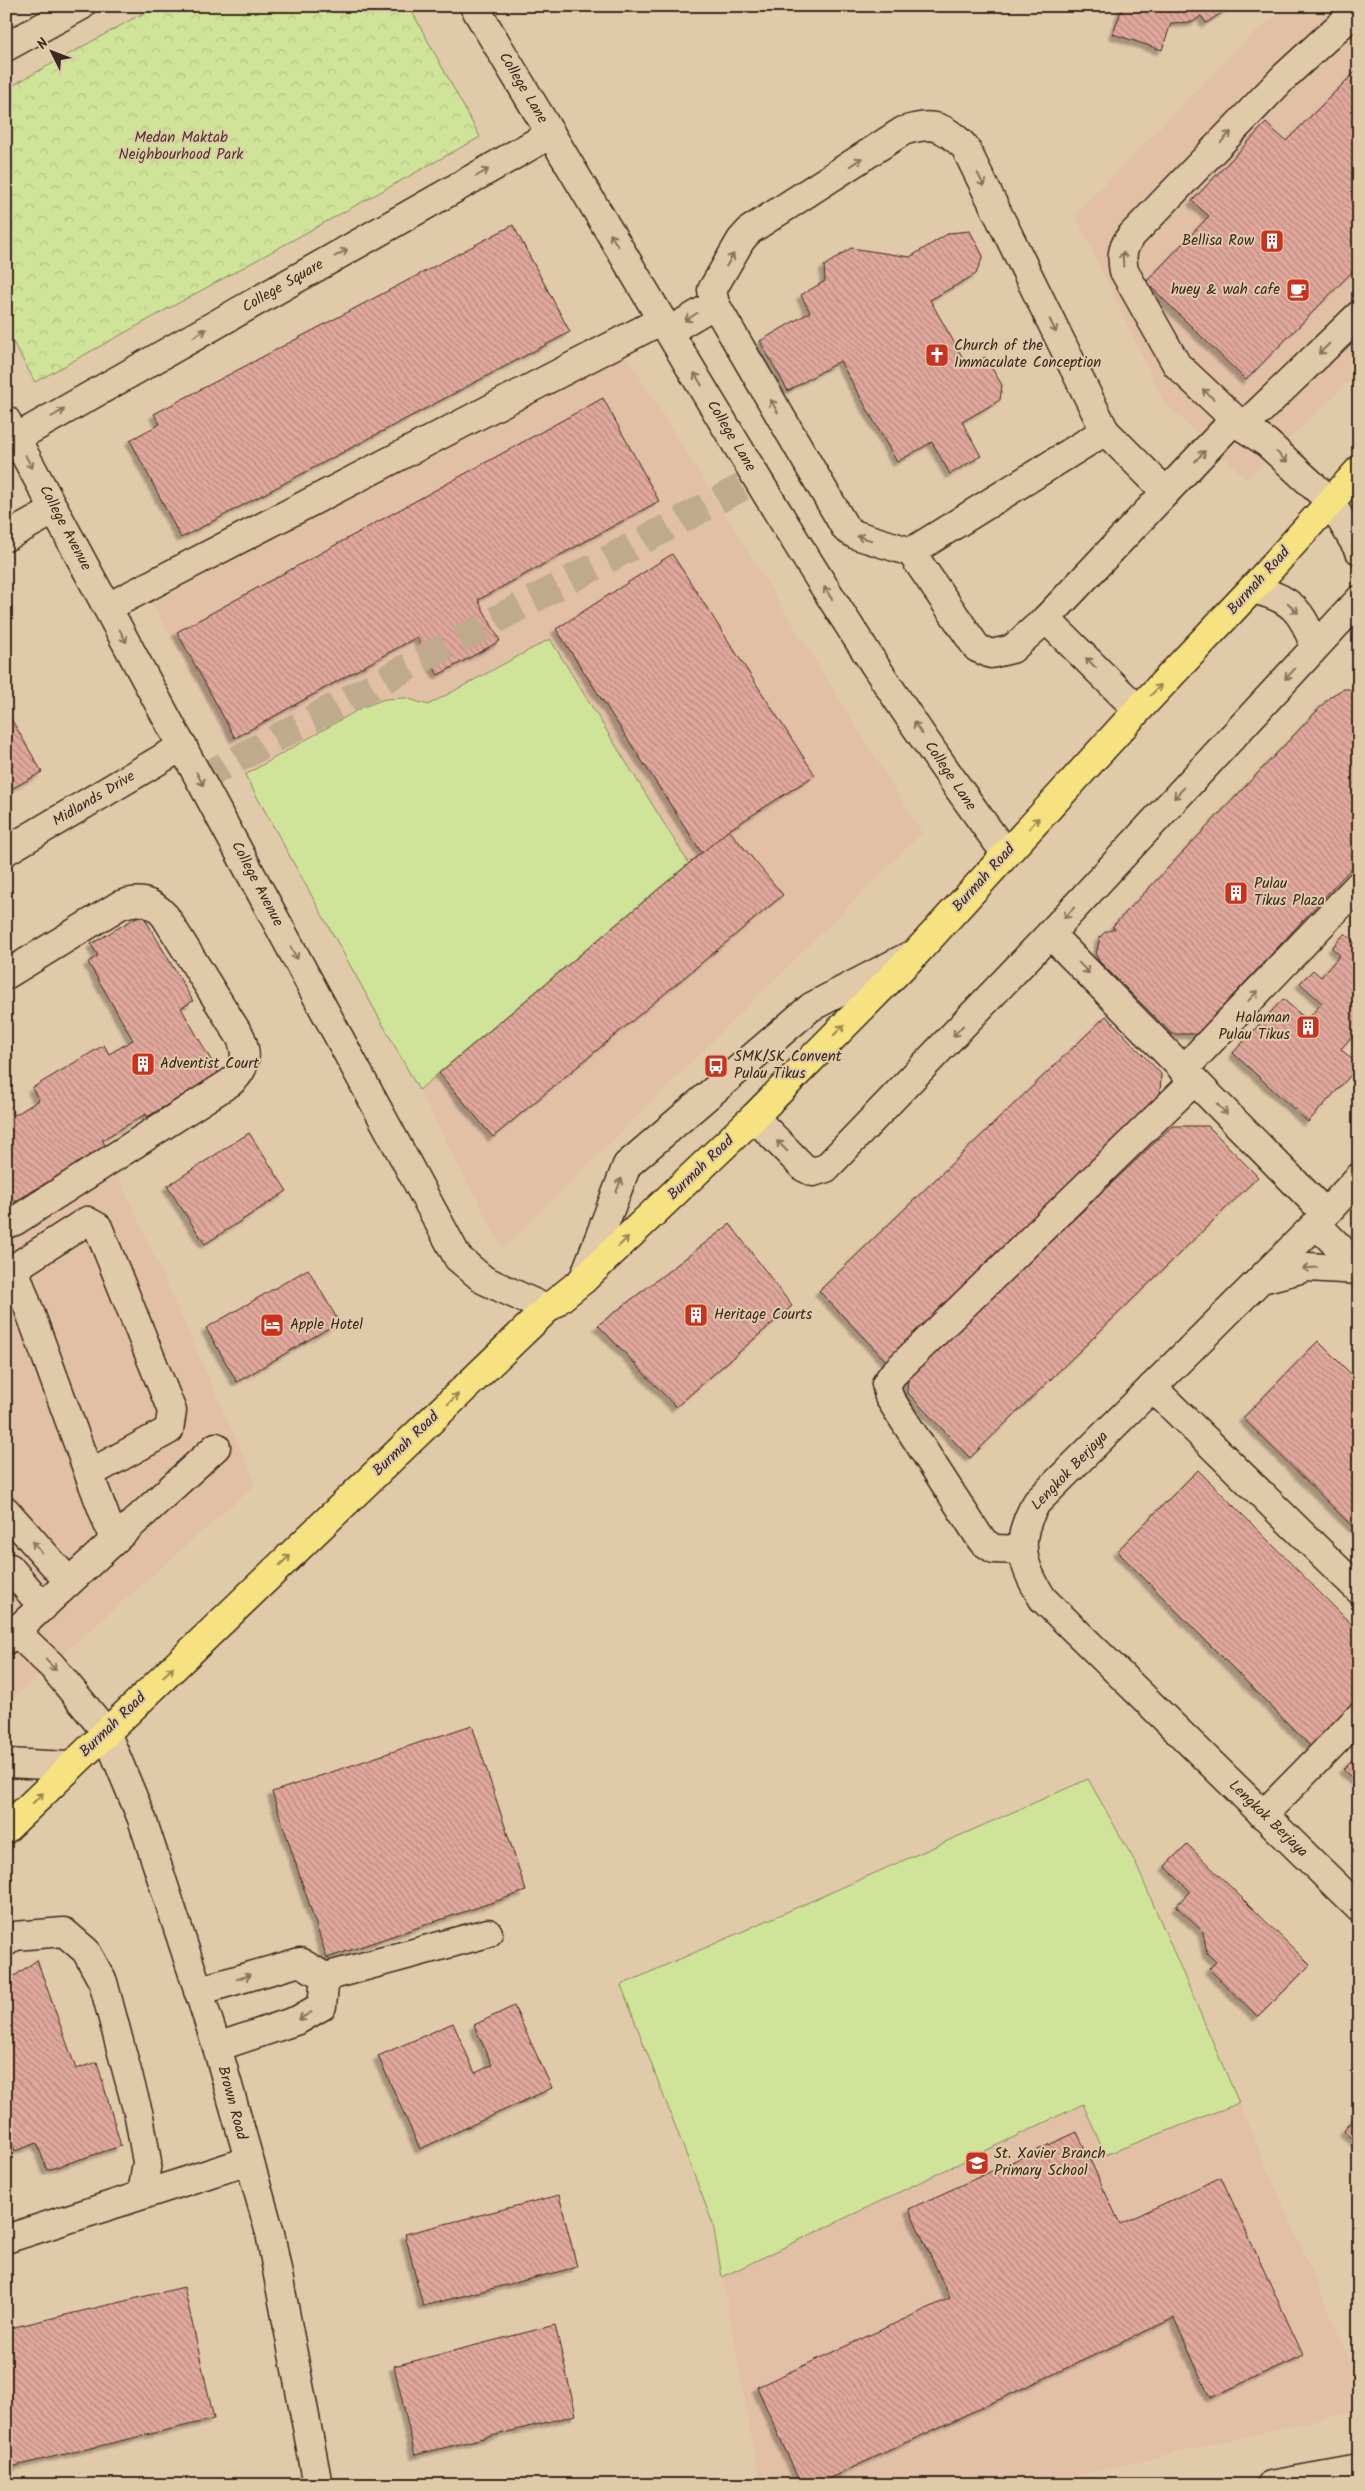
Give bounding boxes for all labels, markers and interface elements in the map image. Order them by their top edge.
north arrow [28,28,78,78]
text: N [32,33,54,55]
street label: College Lane [492,48,554,129]
park label: Medan Maktab Neighbourhood Park [119,126,244,167]
one-way arrow [1220,131,1232,143]
one-way arrow [849,156,863,166]
one-way arrow [475,167,489,177]
one-way arrow [977,172,986,187]
building icon: Bellisa Row [1259,228,1285,254]
place label: Bellisa Row [1182,229,1255,253]
one-way arrow [609,233,619,247]
one-way arrow [333,248,348,257]
one-way arrow [1119,251,1128,267]
street label: College Square [238,253,329,319]
one-way arrow [725,253,735,267]
cafe icon: huey & wah cafe [1285,277,1311,303]
place label: huey & wah cafe [1171,278,1280,302]
one-way arrow [685,312,699,322]
one-way arrow [1049,318,1058,333]
one-way arrow [192,328,206,338]
place label: Church of the Immaculate Conception [954,334,1101,375]
church icon: Church of the Immaculate Conception [924,342,950,368]
one-way arrow [1318,343,1330,355]
one-way arrow [692,373,702,387]
one-way arrow [1201,388,1214,400]
street label: College Lane [700,396,762,477]
one-way arrow [769,400,779,414]
one-way arrow [51,408,65,418]
one-way arrow [1194,450,1206,462]
one-way arrow [1276,451,1288,463]
one-way arrow [25,455,35,469]
street label: College Avenue [32,481,98,575]
one-way arrow [856,532,872,542]
street label: Burmah Road [1222,541,1297,621]
one-way arrow [822,586,832,600]
one-way arrow [1287,602,1299,614]
one-way arrow [118,629,128,644]
one-way arrow [1084,657,1097,669]
one-way arrow [1284,667,1296,680]
one-way arrow [1150,684,1162,697]
one-way arrow [913,721,923,735]
street label: College Lane [918,736,982,816]
street label: Midlands Drive [48,765,140,833]
one-way arrow [195,772,205,787]
one-way arrow [1173,787,1185,800]
one-way arrow [1029,816,1040,829]
street label: College Avenue [224,837,290,931]
street label: Burmah Road [947,838,1022,918]
place label: Pulau Tikus Plaza [1254,872,1325,913]
building icon: Pulau Tikus Plaza [1223,880,1249,906]
one-way arrow [1063,906,1075,919]
one-way arrow [289,946,299,961]
one-way arrow [1078,962,1090,975]
one-way arrow [1247,990,1259,1003]
place label: Halaman Pulau Tikus [1218,1006,1291,1047]
building icon: Halaman Pulau Tikus [1295,1014,1321,1040]
one-way arrow [833,1024,845,1037]
one-way arrow [952,1025,964,1037]
place label: SMK/SK Convent Pulau Tikus [734,1045,842,1086]
building icon: Adventist Court [130,1051,156,1077]
place label: Adventist Court [160,1052,259,1076]
bus stop icon: SMK/SK Convent Pulau Tikus [703,1053,729,1079]
one-way arrow [1216,1103,1229,1115]
street label: Burmah Road [662,1130,740,1206]
one-way arrow [776,1140,789,1152]
one-way arrow [615,1178,624,1194]
one-way arrow [617,1236,629,1248]
one-way arrow [1303,1263,1319,1273]
building icon: Heritage Courts [683,1302,709,1328]
place label: Heritage Courts [714,1303,813,1327]
hotel icon: Apple Hotel [259,1312,285,1338]
place label: Apple Hotel [290,1313,363,1337]
one-way arrow [446,1393,459,1405]
street label: Burmah Road [367,1406,445,1482]
street label: Lengkok Berjaya [1026,1426,1114,1516]
one-way arrow [32,1540,43,1553]
one-way arrow [279,1554,291,1566]
one-way arrow [45,1659,57,1672]
one-way arrow [161,1666,174,1678]
street label: Burmah Road [74,1687,152,1763]
street label: Lengkok Berjaya [1223,1775,1313,1863]
one-way arrow [31,1792,43,1804]
one-way arrow [236,1972,252,1982]
one-way arrow [299,2012,313,2022]
street label: Brown Road [211,2063,253,2143]
place label: St. Xavier Branch Primary School [994,2142,1106,2183]
school or university icon: St. Xavier Branch Primary School [964,2150,990,2176]

